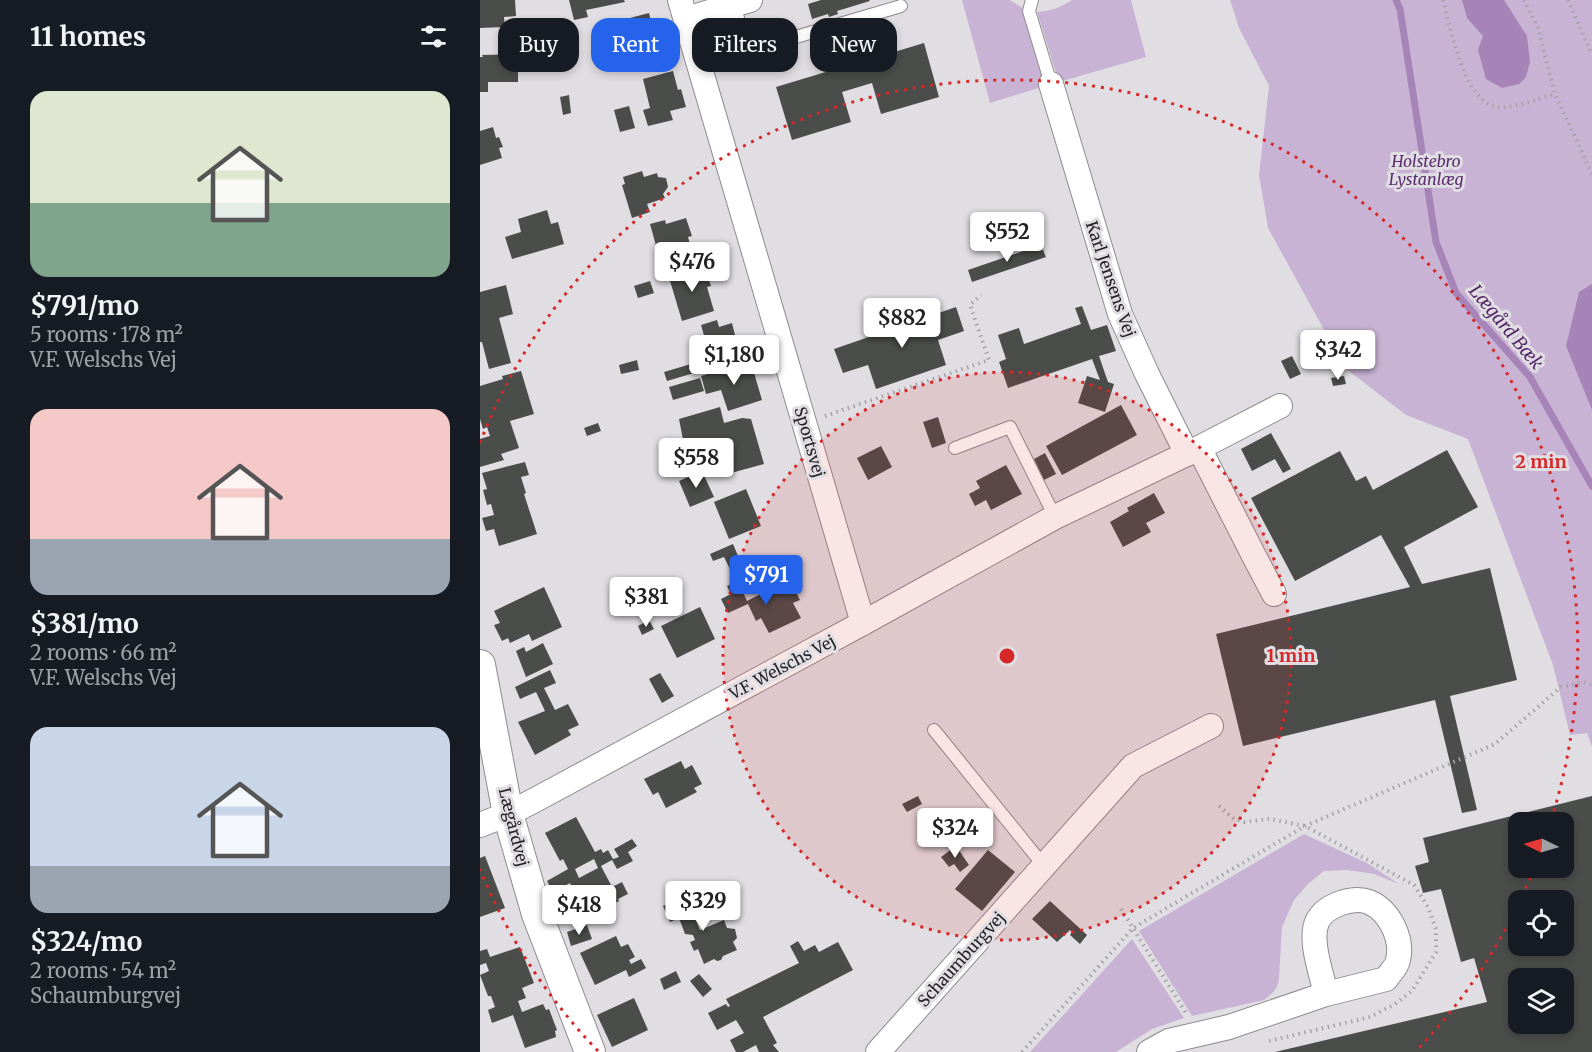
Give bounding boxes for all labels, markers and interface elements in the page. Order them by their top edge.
chip: Buy [498,18,579,72]
chip: Rent [591,18,680,72]
chip: Filters [692,18,798,72]
chip: New [810,18,897,72]
text: 11 homes [30,20,146,53]
icon: filters [417,20,450,53]
icon: home [186,130,294,238]
park label: Holstebro Lystanlæg [1389,151,1463,189]
pin: $552 [971,212,1043,263]
street label: Karl Jensens Vej [1082,218,1140,340]
text: $552 [984,219,1030,244]
pin: $476 [656,242,728,293]
text: $476 [669,249,715,274]
water label: Lægård Bæk [1464,280,1549,374]
text: $791/mo [30,289,139,322]
pin: $882 [866,298,938,349]
text: $882 [877,305,927,330]
text: 5 rooms · 178 m² [30,322,183,347]
pin: $342 [1302,330,1374,381]
pin: $1,180 [685,335,783,386]
text: $342 [1314,337,1362,362]
text: $1,180 [703,342,765,367]
text: V.F. Welschs Vej [30,347,177,372]
street label: Sportsvej [790,404,830,480]
pin: $558 [660,438,732,489]
text: $558 [673,445,719,470]
icon: home [186,448,294,556]
text: 2 min [1515,450,1567,473]
pin: $791 [730,555,802,606]
text: $791 [744,562,788,587]
pin: $381 [610,577,682,628]
text: $381 [624,584,668,609]
text: $381/mo [30,607,139,640]
street label: V.F. Welschs Vej [725,631,839,704]
text: 2 rooms · 66 m² [30,640,177,665]
text: 1 min [1266,644,1316,667]
centre of rings [997,646,1017,666]
text: V.F. Welschs Vej [30,665,177,690]
icon: home [186,766,294,874]
street label: Lægårdvej [495,785,533,869]
pin: $324 [919,808,991,859]
north arrow [1508,812,1574,878]
map controls [1508,812,1574,1034]
text: $324 [931,815,979,840]
pin: $329 [667,881,739,932]
pin: $418 [543,885,615,936]
text: $329 [679,888,727,913]
button: locate [1508,890,1574,956]
text: $418 [556,892,602,917]
street label: Schaumburgvej [913,907,1009,1011]
text: $324/mo [30,925,142,958]
text: 2 rooms · 54 m² [30,958,176,983]
button: layers [1508,968,1574,1034]
text: Schaumburgvej [30,983,181,1008]

